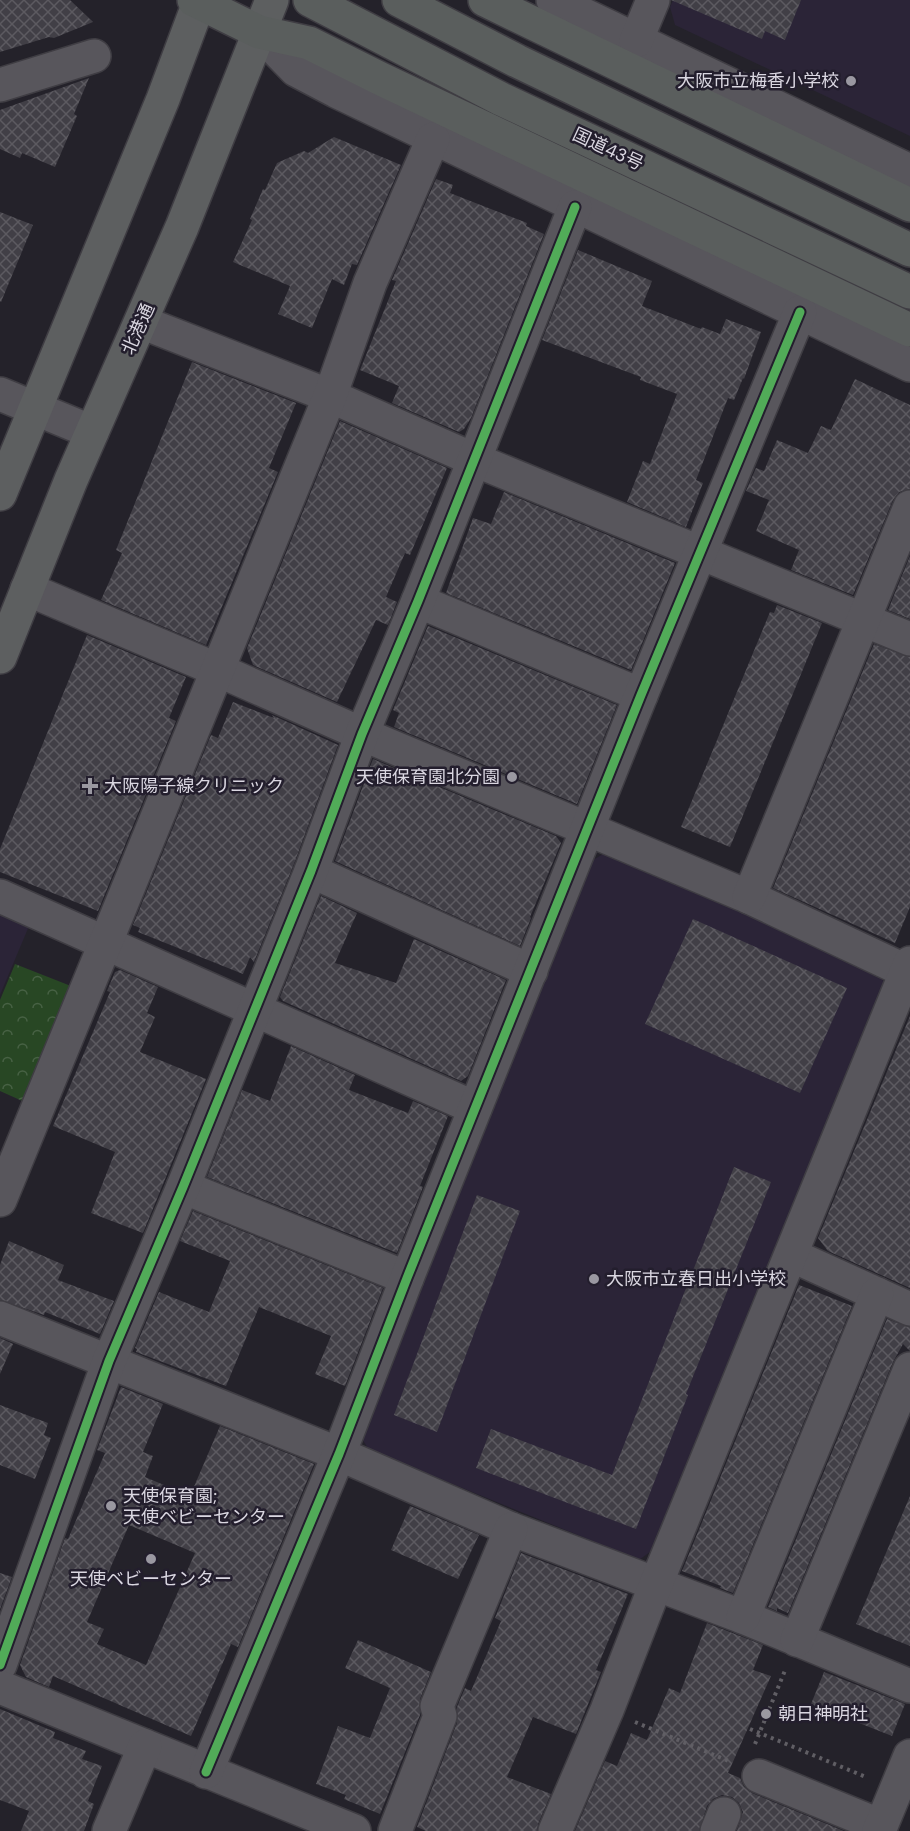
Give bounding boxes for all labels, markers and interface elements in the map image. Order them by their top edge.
place label: 大阪市立梅香小学校 [677,69,839,93]
marker: 大阪市立梅香小学校 [844,74,858,88]
street label: 国道43号 [569,122,647,176]
street label: 北港通 [116,299,160,359]
place label: 天使保育園北分園 [356,765,500,789]
marker: 天使保育園北分園 [505,770,519,784]
place label: 大阪陽子線クリニック [104,774,284,798]
marker: 大阪陽子線クリニック [81,777,99,795]
place label: 大阪市立春日出小学校 [606,1267,786,1291]
marker: 大阪市立春日出小学校 [587,1272,601,1286]
place label: 天使保育園; 天使ベビーセンター [123,1484,285,1529]
marker: 天使保育園; 天使ベビーセンター [104,1499,118,1513]
marker: 天使ベビーセンター [144,1552,158,1566]
place label: 天使ベビーセンター [70,1567,232,1591]
place label: 朝日神明社 [778,1702,868,1726]
marker: 朝日神明社 [759,1707,773,1721]

